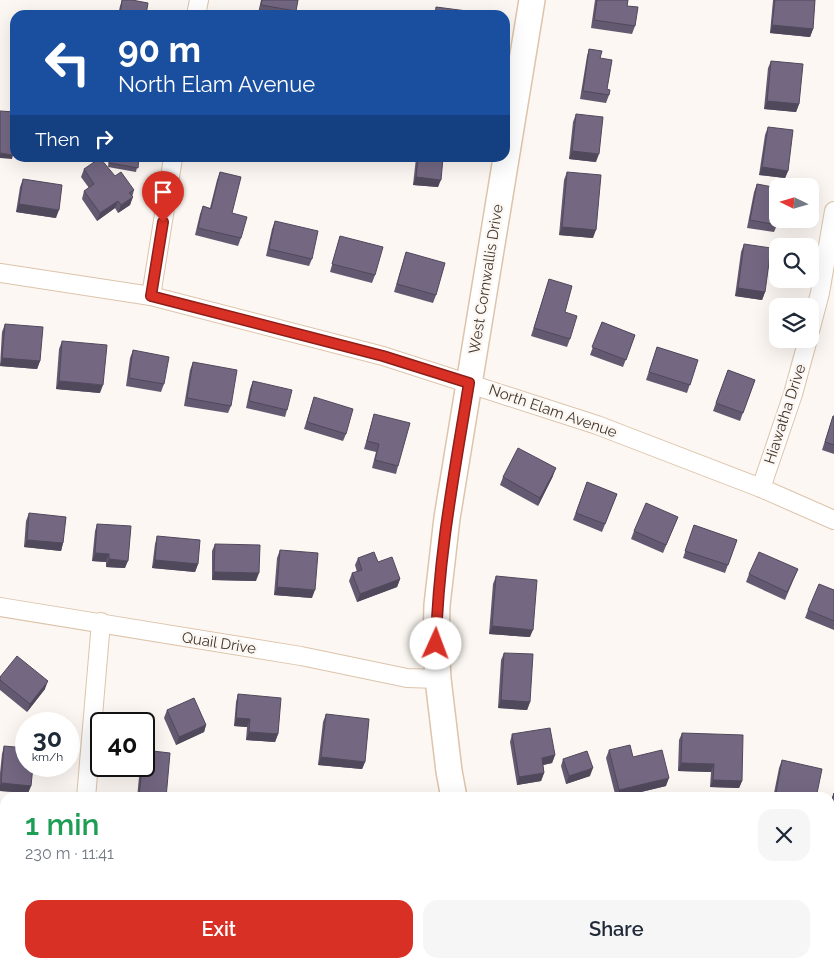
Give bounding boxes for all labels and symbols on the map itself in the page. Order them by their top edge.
pin [142,171,184,222]
north arrow [769,178,819,228]
street label: West Cornwallis Drive [465,203,507,355]
street label: Hiawatha Drive [760,362,810,466]
street label: North Elam Avenue [487,381,620,441]
position arrow [409,617,461,669]
street label: Quail Drive [181,628,258,658]
speed limit sign: 40 [90,712,155,777]

